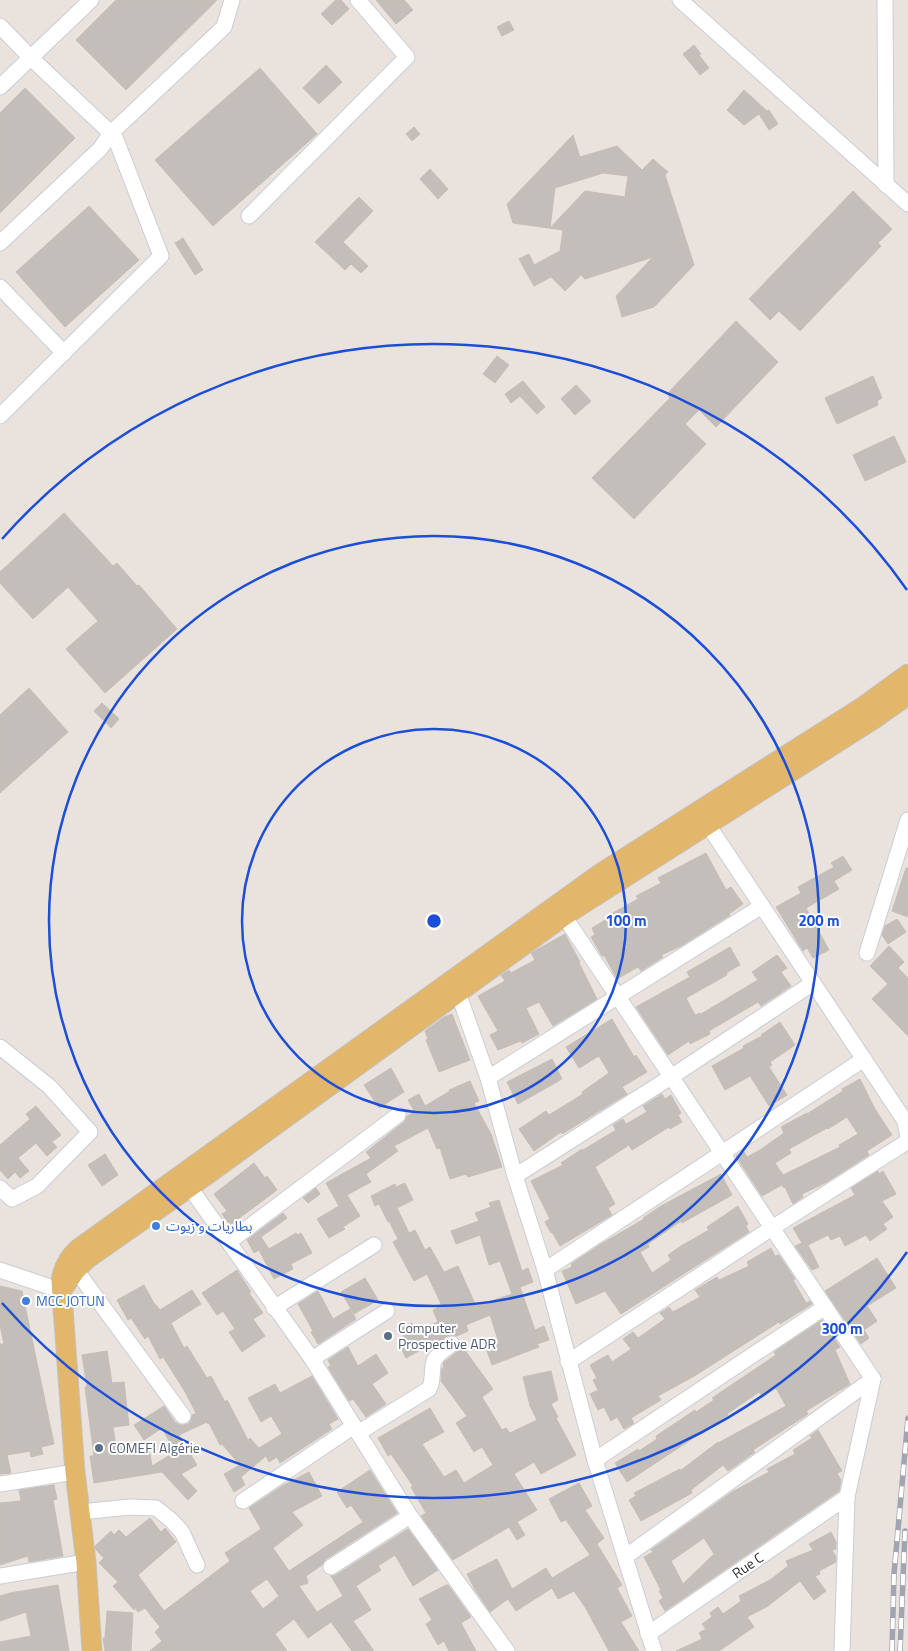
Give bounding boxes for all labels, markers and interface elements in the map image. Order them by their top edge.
text: 100 m [605,909,647,932]
text: 200 m [798,909,840,932]
centre of rings [425,912,443,930]
place label: بطاريات و زيوت [166,1215,253,1236]
marker: بطاريات و زيوت [150,1220,162,1232]
place label: MCC JOTUN [36,1290,105,1311]
marker: MCC JOTUN [20,1295,32,1307]
place label: Computer Prospective ADR [398,1317,496,1354]
text: 300 m [821,1317,863,1340]
marker: Computer Prospective ADR [382,1330,394,1342]
place label: COMEFI Algérie [109,1437,200,1458]
marker: COMEFI Algérie [93,1442,105,1454]
street label: Rue C [727,1547,768,1583]

